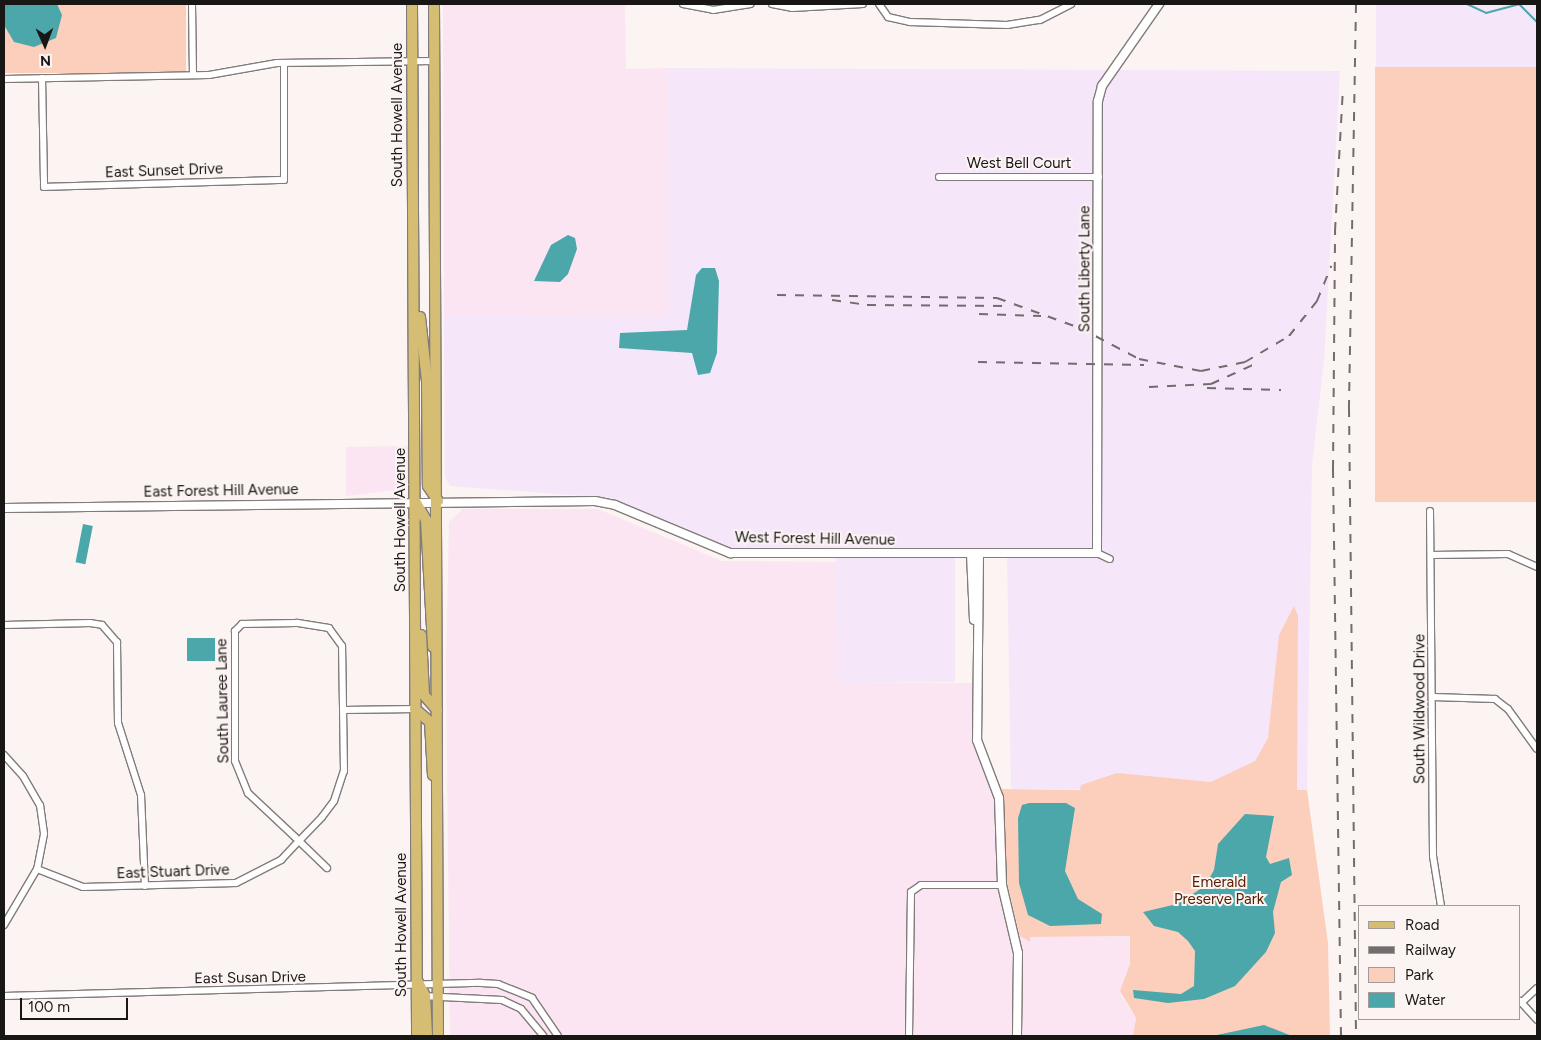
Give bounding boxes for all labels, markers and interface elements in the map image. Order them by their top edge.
north arrow [20,20,70,70]
street label: South Howell Avenue [389,43,407,187]
text: N [40,52,51,69]
street label: West Bell Court [967,155,1071,173]
street label: East Sunset Drive [105,160,223,182]
street label: South Liberty Lane [1076,206,1094,332]
street label: South Howell Avenue [392,448,410,592]
street label: East Forest Hill Avenue [143,481,299,501]
street label: West Forest Hill Avenue [735,529,895,549]
street label: South Wildwood Drive [1411,634,1429,784]
street label: South Lauree Lane [213,638,233,764]
street label: South Howell Avenue [393,853,411,997]
street label: East Stuart Drive [116,861,230,883]
park label: Emerald Preserve Park [1174,873,1264,908]
legend [1358,905,1521,1020]
text: Road [1405,916,1440,934]
text: Railway [1405,941,1456,959]
text: Park [1405,966,1434,984]
street label: East Susan Drive [194,968,306,988]
scale bar [22,988,130,1020]
text: Water [1405,991,1445,1009]
text: 100 m [28,998,70,1016]

